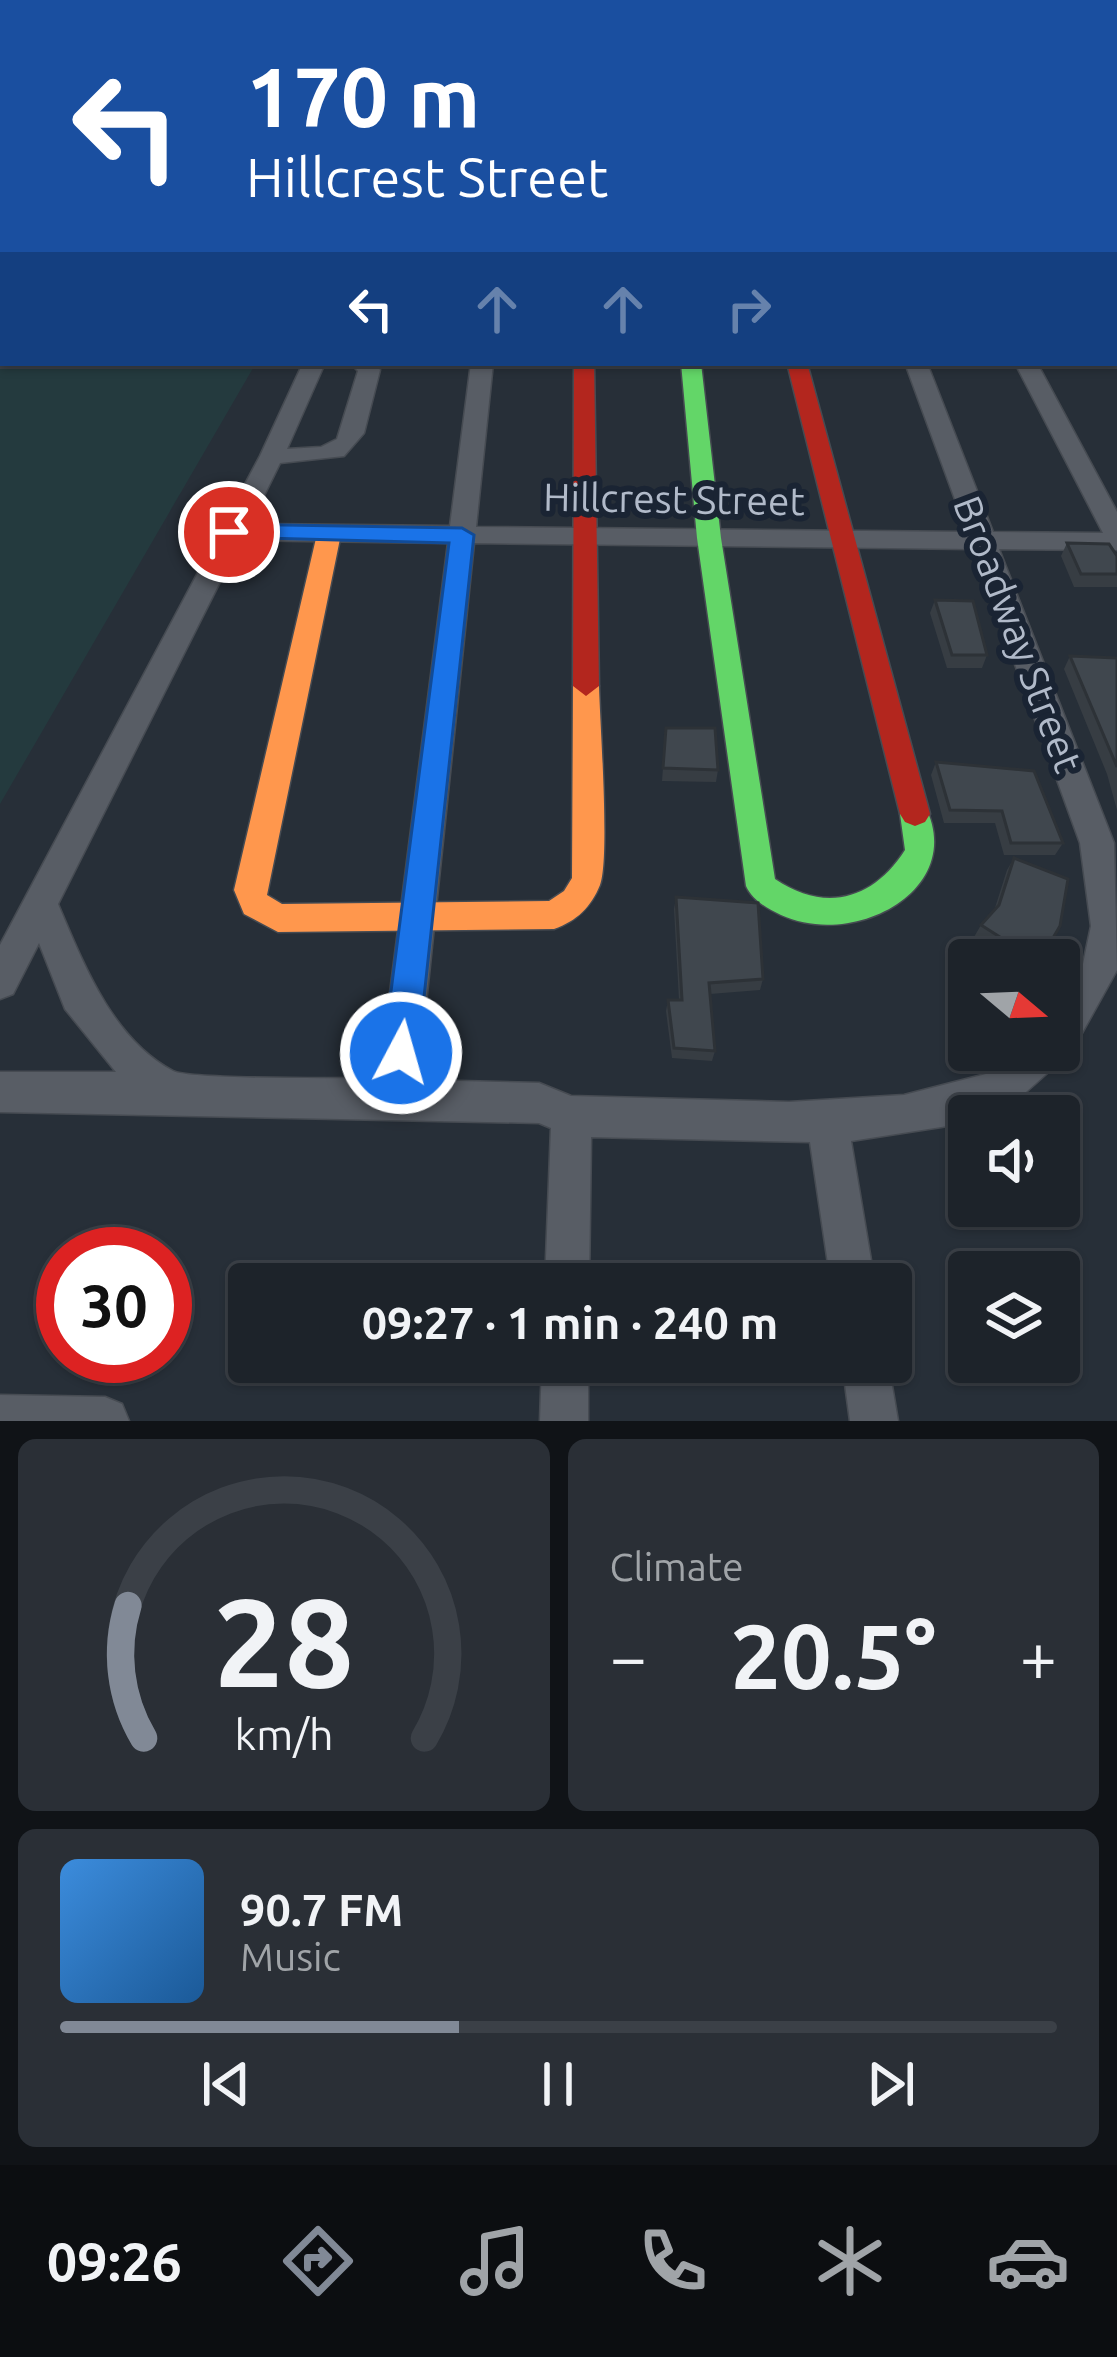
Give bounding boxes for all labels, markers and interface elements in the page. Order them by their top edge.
icon: left [48,48,204,204]
text: 170 m [246,49,480,143]
text: Hillcrest Street [246,147,608,207]
icon: left [338,276,404,342]
icon: ahead [464,276,530,342]
icon: ahead [590,276,656,342]
icon: right [716,276,782,342]
street label: Hillcrest Street [543,475,805,522]
pin [178,481,280,583]
street label: Broadway Street [946,490,1091,778]
icon: arrive [196,499,262,565]
north arrow [948,939,1080,1071]
map controls [948,939,1080,1383]
position arrow [338,990,464,1116]
button: sound [948,1095,1080,1227]
speed limit sign: 30 [36,1227,192,1383]
button: layers [948,1251,1080,1383]
text: 09:27 · 1 min · 240 m [362,1297,778,1348]
text: Climate [610,1545,744,1588]
text: 28 [213,1571,354,1711]
text: 20.5° [730,1605,936,1706]
text: − [610,1619,647,1693]
text: + [1020,1619,1057,1693]
text: km/h [234,1710,333,1758]
text: 90.7 FM [240,1884,403,1935]
text: Music [240,1935,341,1978]
icon: previous [193,2051,259,2117]
icon: pause [525,2051,591,2117]
icon: next [858,2051,924,2117]
icon: directions [276,2219,360,2303]
icon: music [453,2219,537,2303]
icon: phone [631,2219,715,2303]
icon: climate [808,2219,892,2303]
icon: car [986,2219,1070,2303]
text: 09:26 [47,2231,182,2291]

